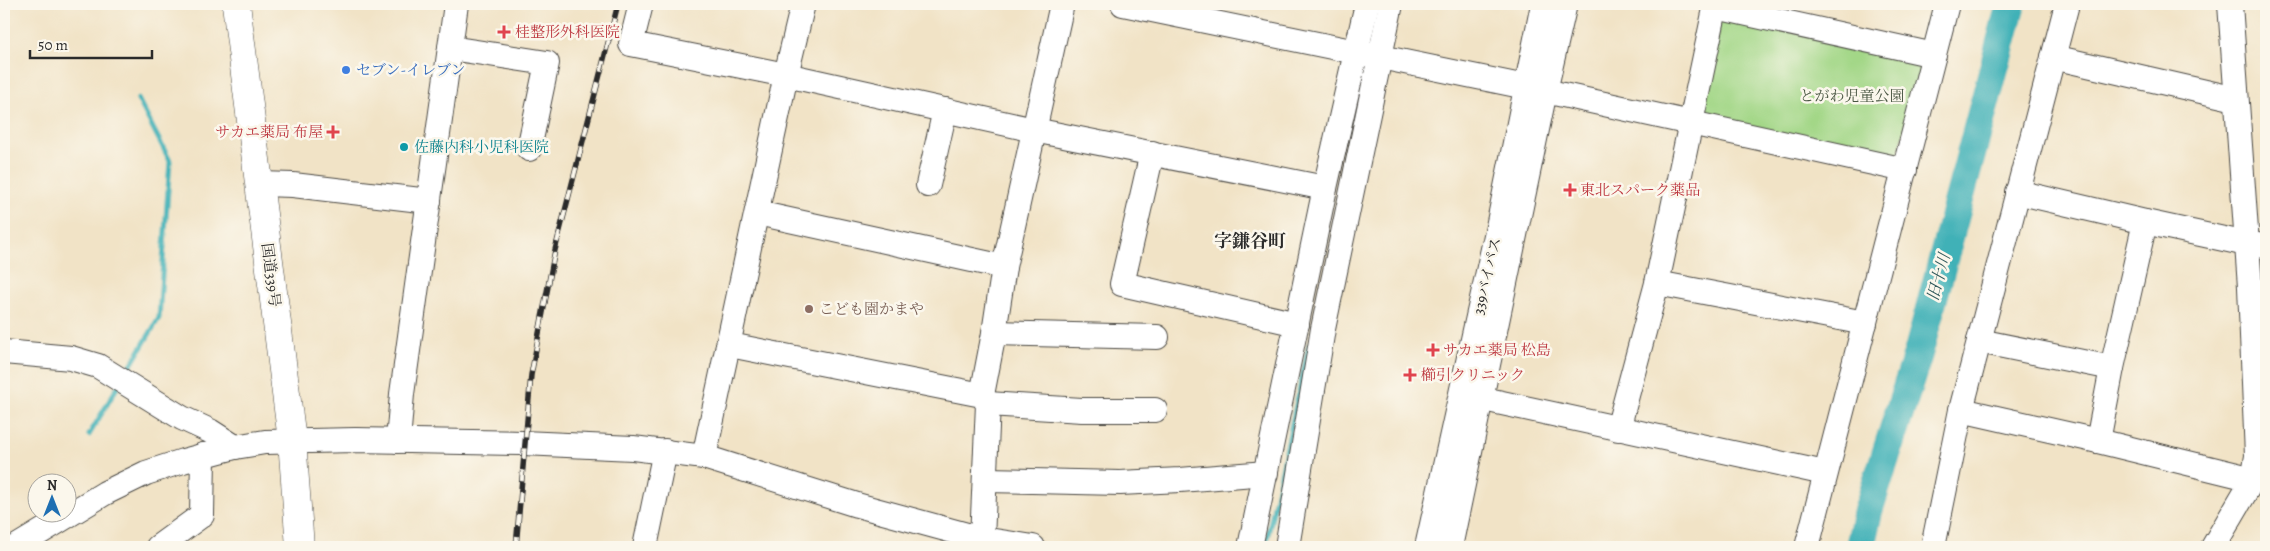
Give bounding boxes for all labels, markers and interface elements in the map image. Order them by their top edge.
place label: 桂整形外科医院 [515,22,620,42]
marker: 桂整形外科医院 [497,25,511,39]
scale bar [30,28,152,60]
text: 50 m [38,35,68,55]
place label: セブン-イレブン [356,60,466,80]
marker: セブン-イレブン [340,64,352,76]
park label: とがわ児童公園 [1799,86,1905,106]
place label: サカエ薬局 布屋 [215,122,323,142]
marker: サカエ薬局 布屋 [327,126,339,138]
place label: 佐藤内科小児科医院 [414,137,549,157]
marker: 佐藤内科小児科医院 [398,141,410,153]
place label: 東北スパーク薬品 [1580,180,1700,200]
marker: 東北スパーク薬品 [1564,184,1576,196]
district label: 字鎌谷町 [1214,229,1286,253]
street label: 339バイパス [1468,235,1506,317]
street label: 国道339号 [257,242,285,308]
water label: 旧十川 [1922,249,1956,303]
place label: こども園かまや [819,299,924,319]
marker: こども園かまや [803,303,815,315]
place label: サカエ薬局 松島 [1443,340,1551,360]
marker: サカエ薬局 松島 [1427,344,1439,356]
place label: 櫛引クリニック [1421,365,1525,385]
marker: 櫛引クリニック [1403,368,1417,382]
north arrow [28,474,78,524]
text: N [47,476,57,495]

